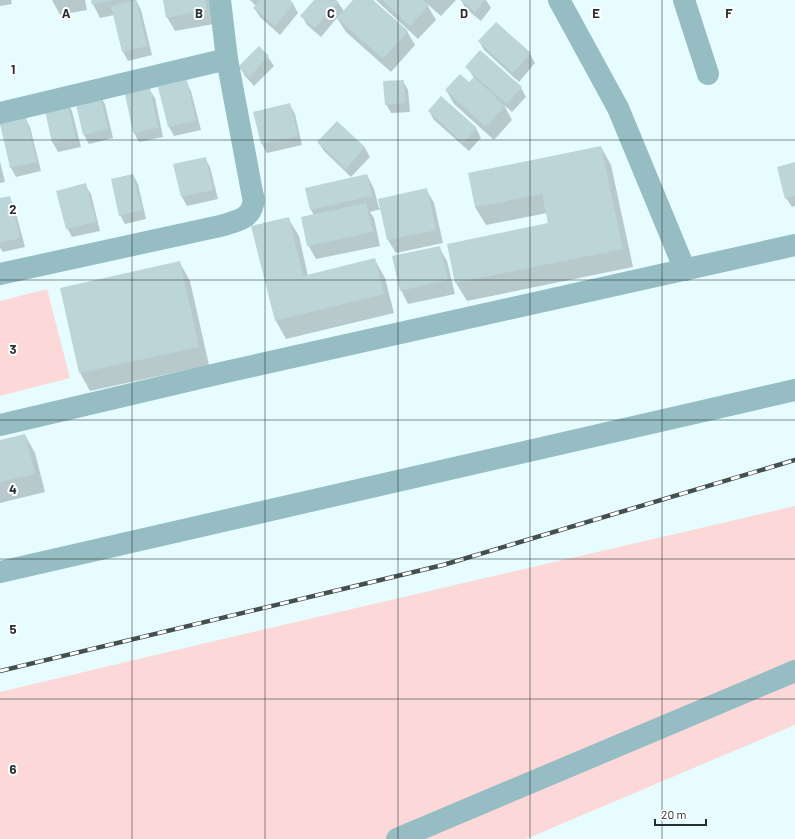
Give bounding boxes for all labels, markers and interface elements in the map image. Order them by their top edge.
text: A [62,5,71,21]
text: B [195,5,203,21]
text: C [327,5,335,21]
text: D [460,5,468,21]
text: E [592,5,600,21]
text: F [725,5,733,21]
text: 1 [11,61,15,77]
text: 2 [9,201,17,217]
text: 3 [9,341,17,357]
text: 4 [9,481,17,497]
text: 5 [9,621,17,637]
text: 6 [10,761,17,777]
scale bar [655,801,706,827]
text: 20 m [661,807,687,821]

